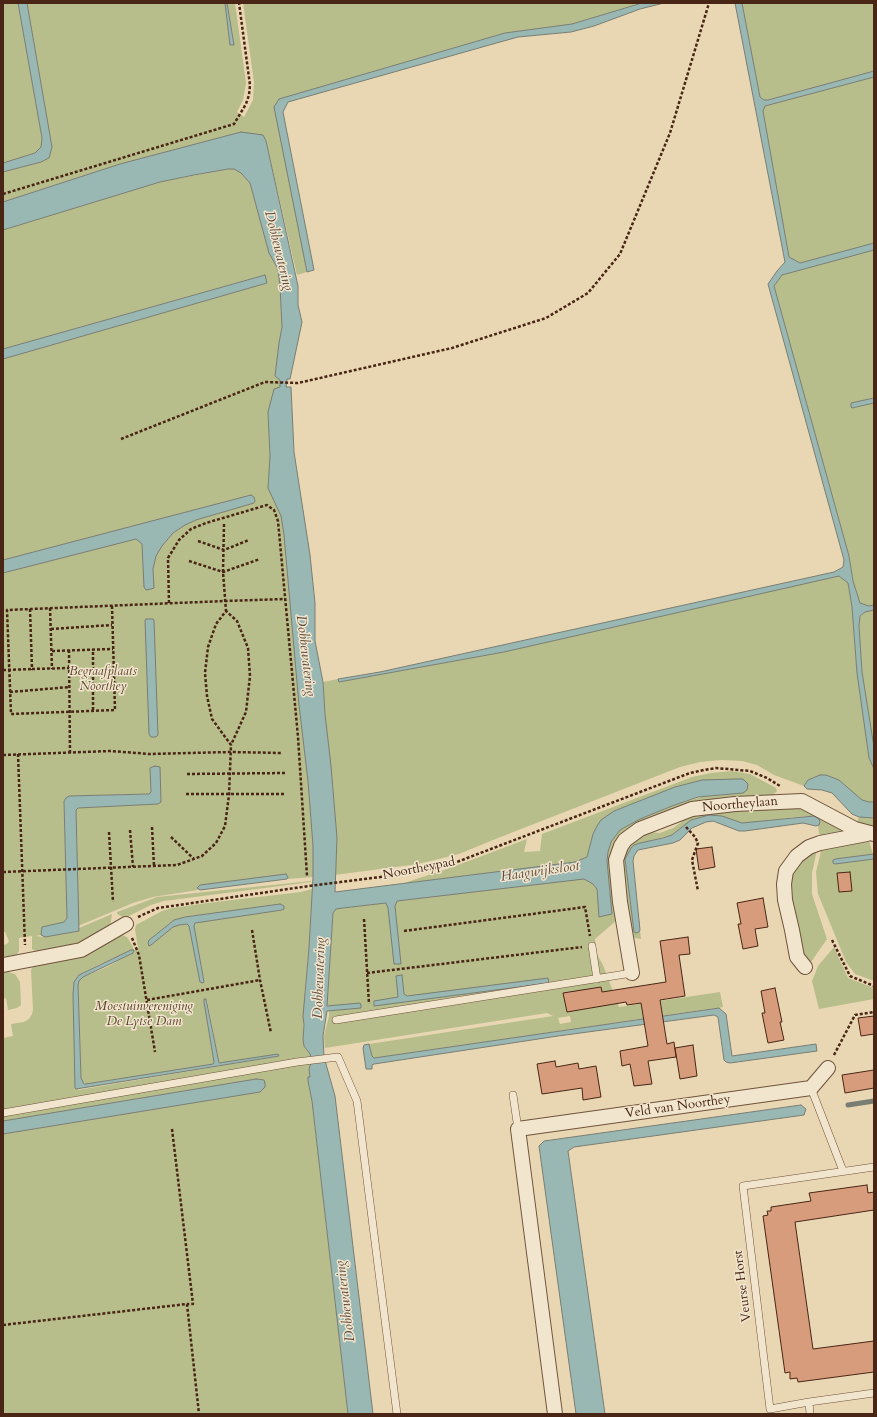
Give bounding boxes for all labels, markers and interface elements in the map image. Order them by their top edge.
water label: Dobbewatering [260,209,296,293]
water label: Dobbewatering [292,614,318,698]
park label: Begraafplaats Noorthey [69,664,137,695]
street label: Noortheylaan [702,794,778,816]
street label: Noortheypad [382,854,456,884]
water label: Haagwijksloot [500,858,580,886]
water label: Dobbewatering [310,937,330,1019]
park label: Moestuinvereniging De Lytse Dam [95,999,193,1030]
street label: Veld van Noorthey [624,1092,732,1122]
street label: Veurse Horst [731,1249,755,1323]
water label: Dobbewatering [333,1259,359,1343]

